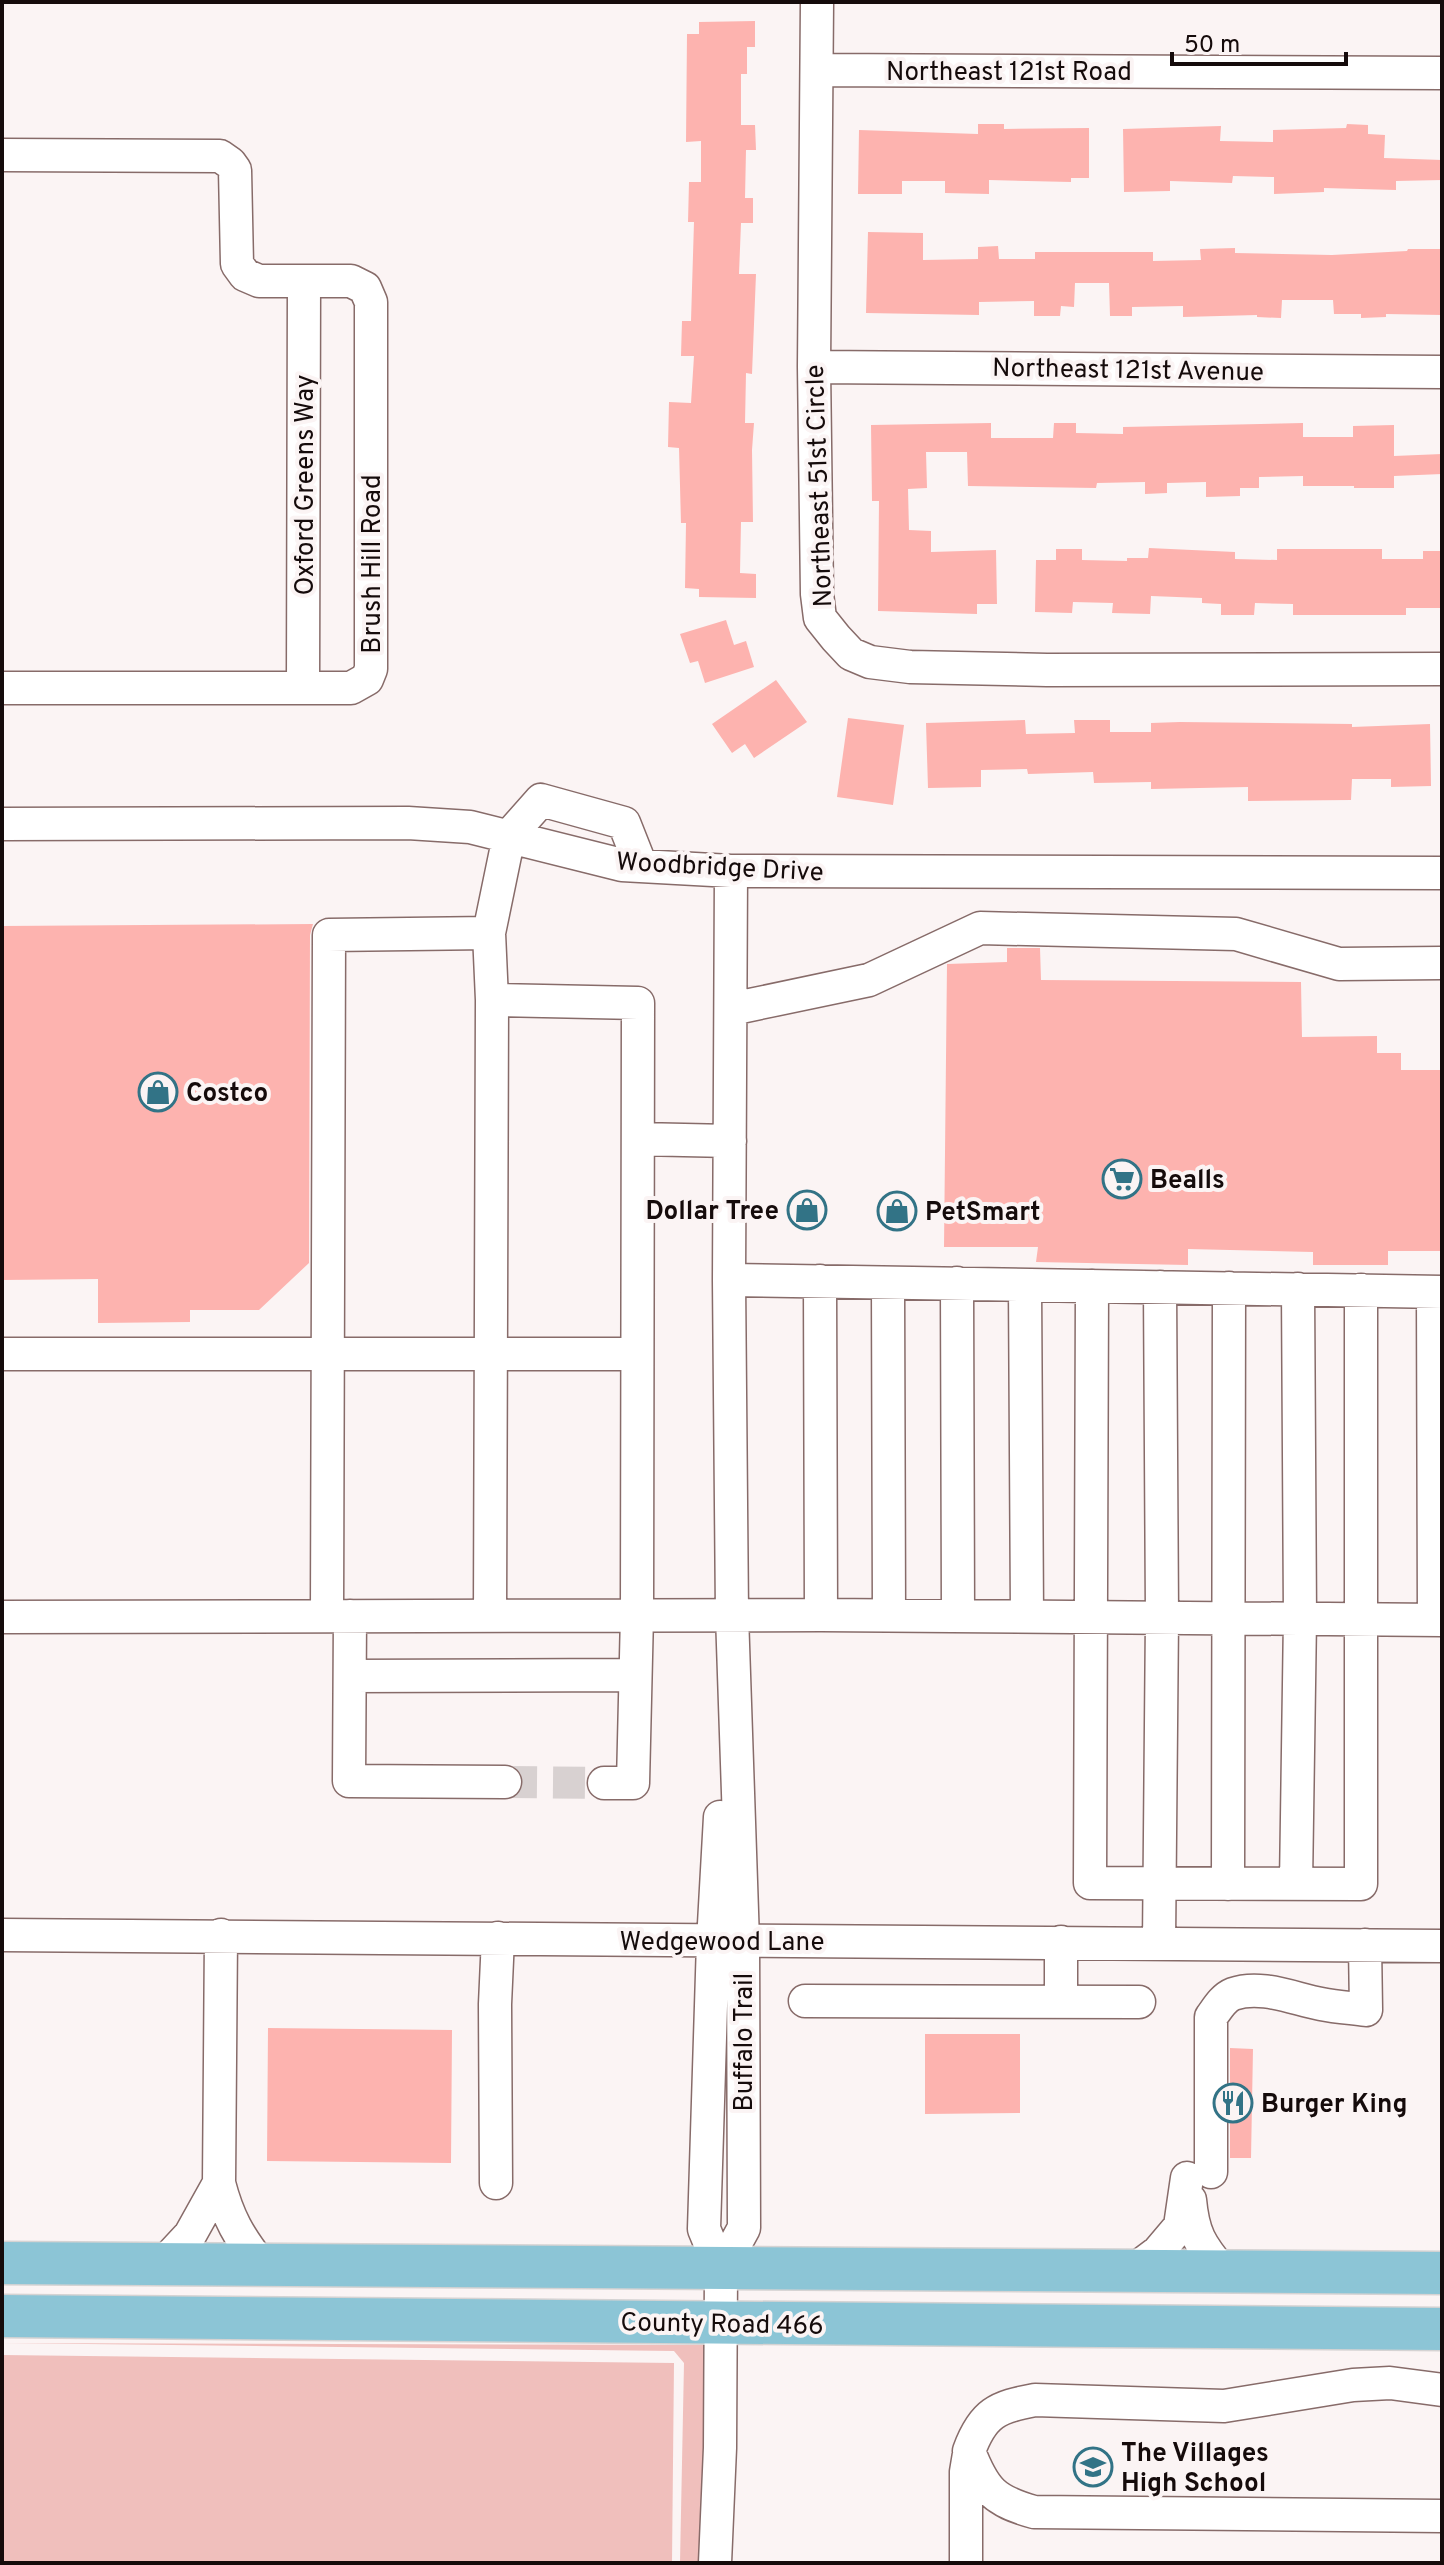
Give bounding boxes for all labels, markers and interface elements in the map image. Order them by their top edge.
scale bar [1172,16,1346,66]
text: 50 m [1184,31,1240,61]
street label: Northeast 121st Road [886,57,1132,90]
street label: Northeast 121st Avenue [992,353,1264,390]
street label: Northeast 51st Circle [800,364,841,608]
street label: Oxford Greens Way [290,374,323,596]
street label: Brush Hill Road [357,474,390,654]
street label: Woodbridge Drive [615,847,824,890]
shop icon: Costco [137,1071,179,1113]
place label: Costco [186,1078,268,1111]
supermarket icon: Bealls [1101,1158,1143,1200]
place label: Bealls [1150,1165,1225,1198]
shop icon: Dollar Tree [786,1189,828,1231]
shop icon: PetSmart [876,1190,918,1232]
place label: Dollar Tree [645,1196,779,1229]
place label: PetSmart [925,1197,1040,1230]
street label: Wedgewood Lane [619,1927,825,1960]
street label: Buffalo Trail [729,1973,762,2111]
restaurant icon: Burger King [1212,2082,1254,2124]
place label: Burger King [1261,2089,1408,2122]
street label: County Road 466 [620,2307,824,2344]
place label: The Villages High School [1121,2438,1269,2501]
school or university icon: The Villages High School [1072,2446,1114,2488]

